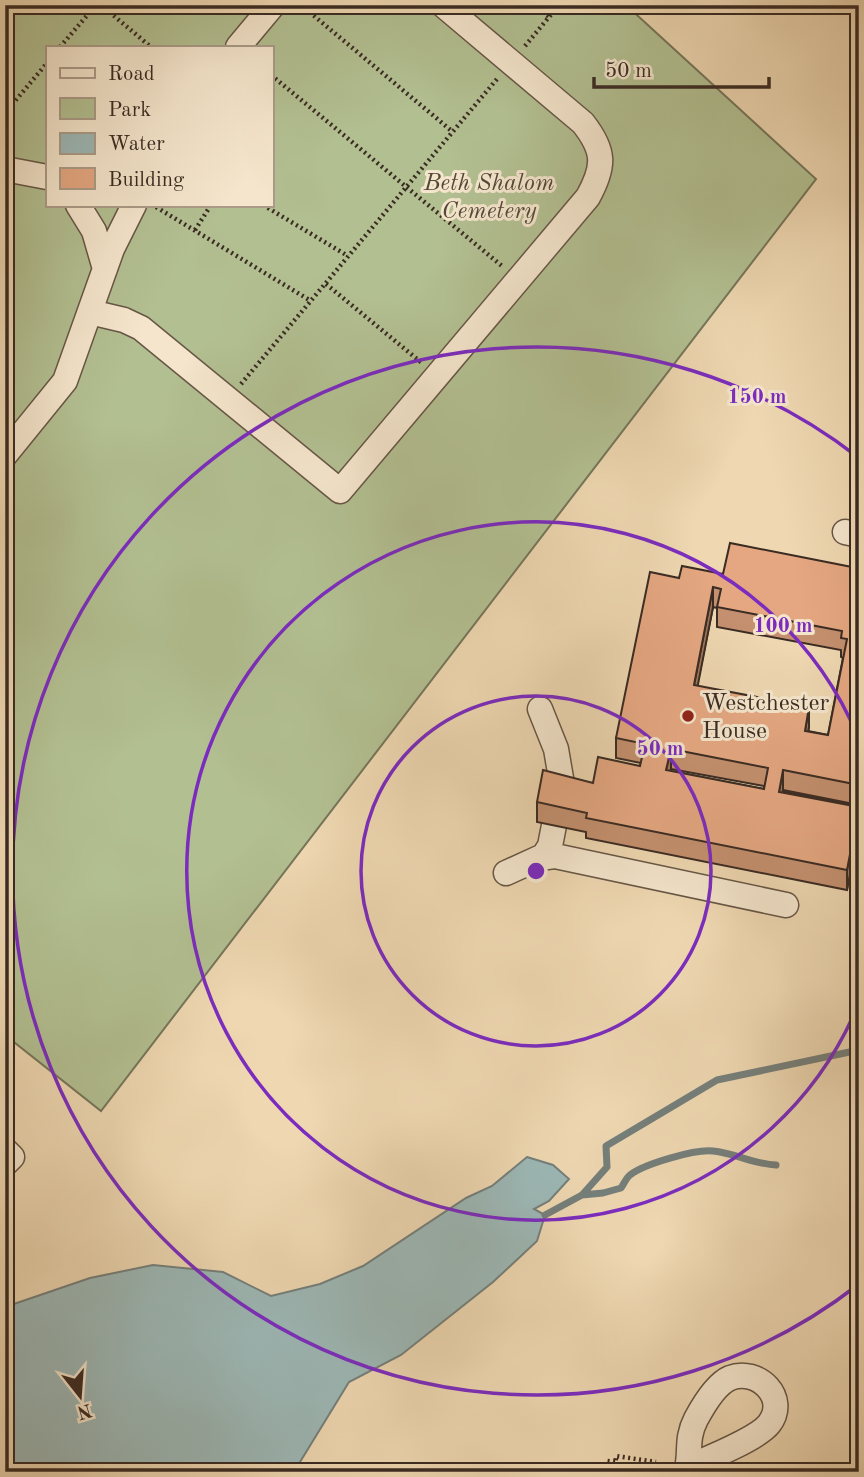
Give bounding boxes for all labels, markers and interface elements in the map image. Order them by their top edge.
legend [46,46,273,206]
scale bar [594,46,770,90]
text: 50 m [605,61,652,82]
text: Road [108,64,155,85]
text: Park [108,100,151,121]
text: Water [108,134,165,155]
text: Building [108,170,185,191]
park label: Beth Shalom Cemetery [423,172,554,224]
text: 150 m [727,387,787,408]
text: 100 m [753,616,813,637]
place label: Westchester House [702,692,830,744]
marker: Westchester House [680,708,696,724]
text: 50 m [636,739,684,760]
centre of rings [524,859,548,883]
north arrow [46,1362,116,1432]
text: N [74,1399,94,1421]

